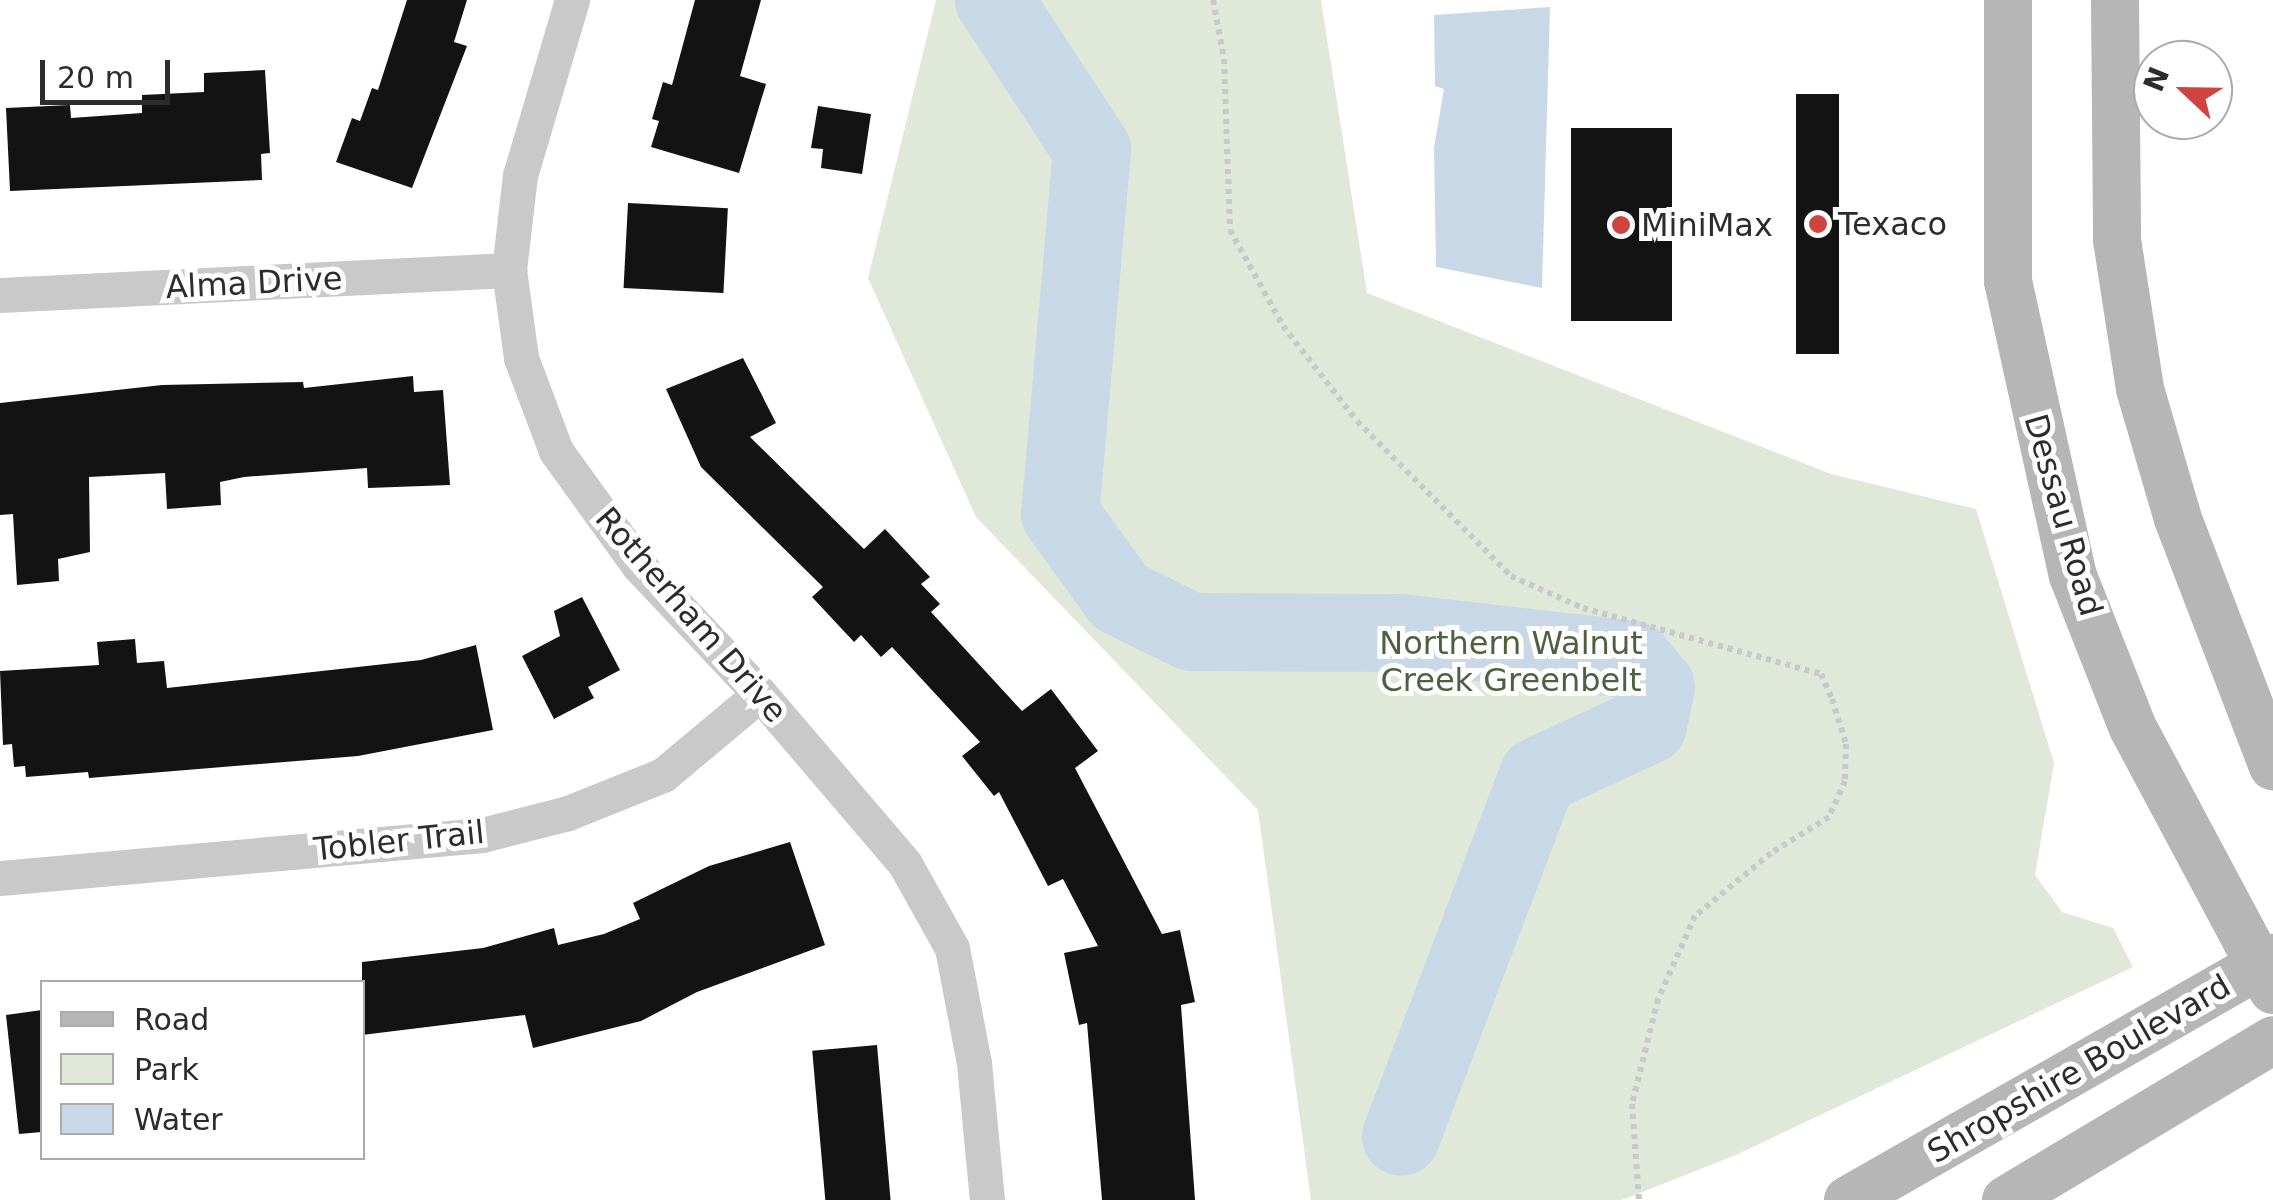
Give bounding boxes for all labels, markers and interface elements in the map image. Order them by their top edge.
scale bar [45,40,175,102]
north arrow [2133,40,2233,140]
text: 20 m [57,60,134,95]
text: N [2137,62,2176,96]
place label: Texaco [1838,205,1947,243]
place label: MiniMax [1641,206,1773,244]
marker: Texaco [1807,213,1829,235]
marker: MiniMax [1610,214,1632,236]
street label: Alma Drive [165,259,343,307]
street label: Dessau Road [2016,410,2110,620]
street label: Rotherham Drive [587,500,795,730]
park label: Northern Walnut Creek Greenbelt [1379,625,1643,700]
street label: Tobler Trail [312,813,486,869]
street label: Shropshire Boulevard [1921,967,2237,1171]
legend [40,980,365,1160]
text: Road [134,1002,209,1037]
text: Park [134,1052,199,1087]
text: Water [134,1102,223,1137]

